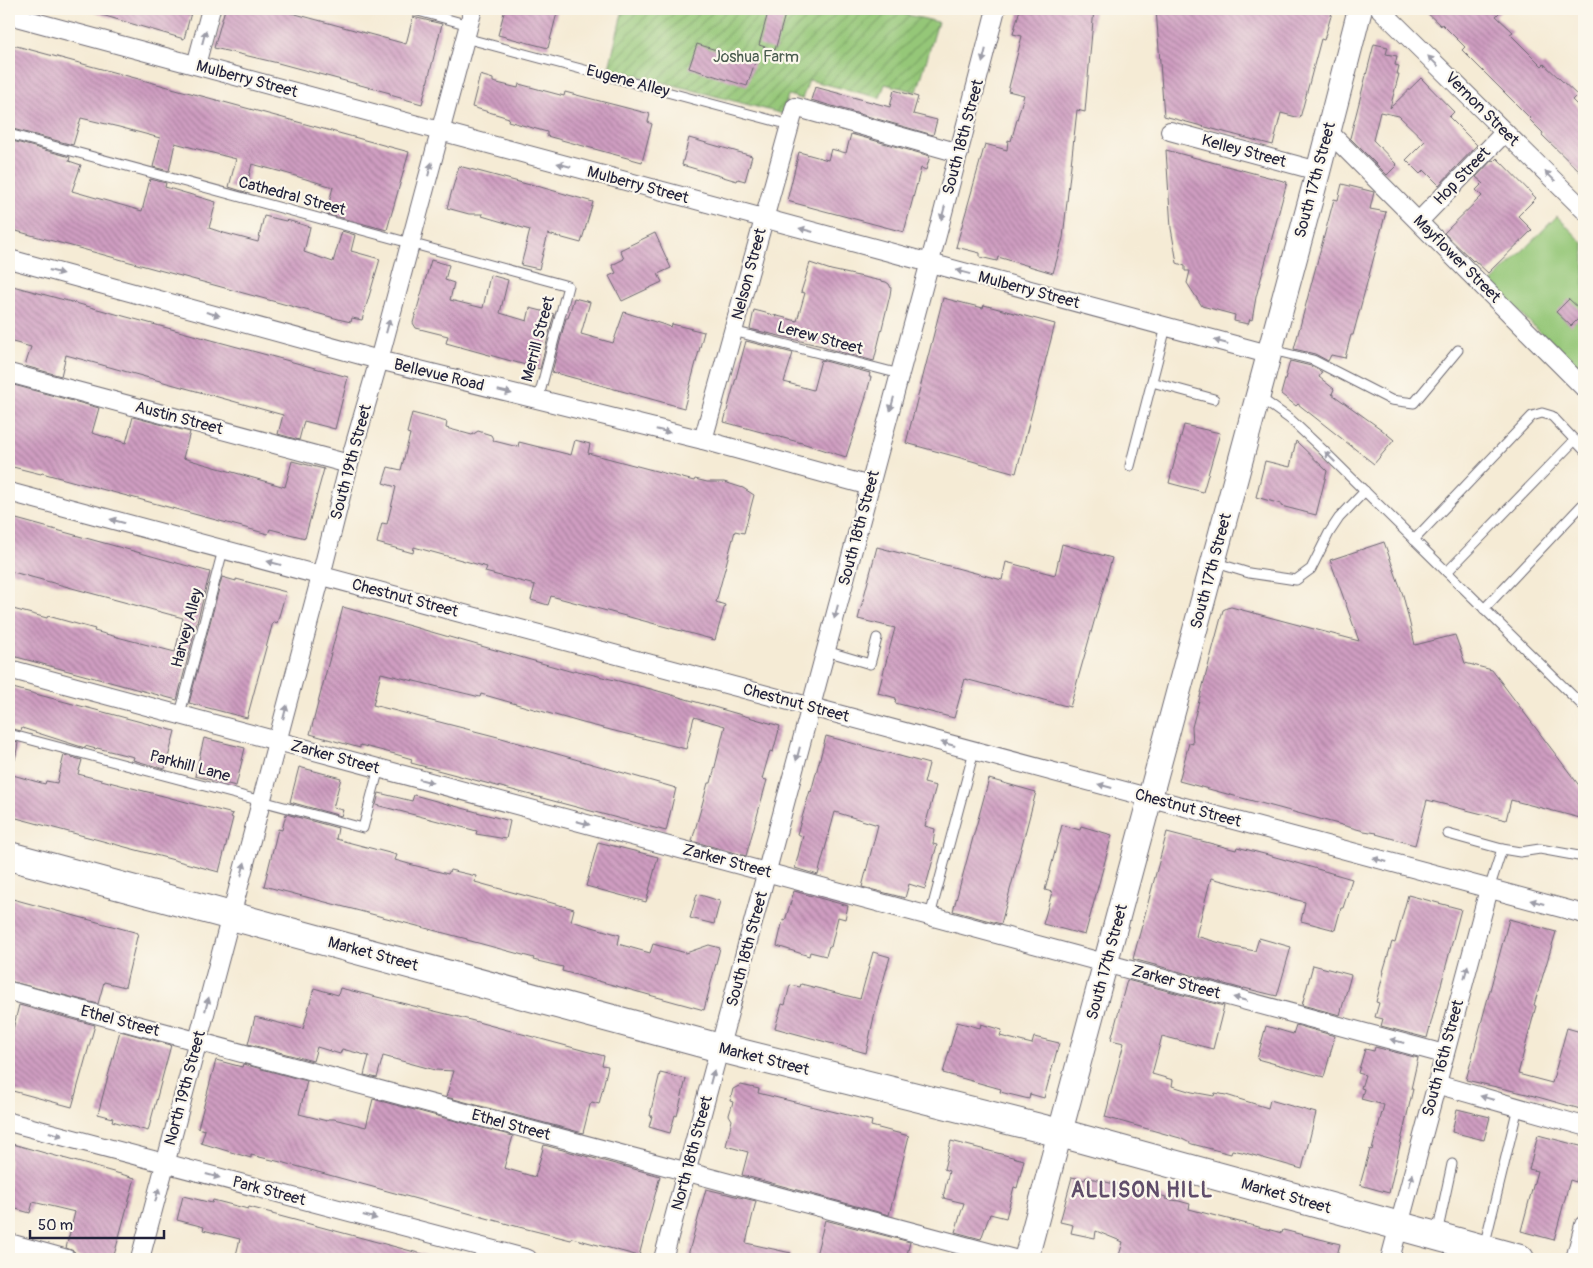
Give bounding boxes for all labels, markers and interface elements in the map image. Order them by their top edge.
one-way arrow [200,29,208,44]
park label: Joshua Farm [713,47,799,67]
one-way arrow [980,48,988,64]
one-way arrow [1427,55,1439,67]
street label: Mulberry Street [194,56,300,102]
street label: Eugene Alley [584,60,672,102]
street label: Vernon Street [1441,68,1524,151]
street label: South 18th Street [938,77,988,197]
street label: South 17th Street [1290,119,1340,240]
street label: Kelley Street [1200,130,1289,172]
street label: Hop Street [1429,142,1495,209]
one-way arrow [557,161,572,169]
one-way arrow [426,162,434,177]
street label: Mulberry Street [585,162,691,208]
one-way arrow [1544,170,1556,182]
street label: Cathedral Street [236,172,348,220]
one-way arrow [939,206,947,221]
street label: Mayflower Street [1409,211,1505,307]
street label: Nelson Street [727,225,771,322]
one-way arrow [798,226,813,234]
street label: Mulberry Street [976,267,1082,313]
one-way arrow [48,268,63,276]
one-way arrow [955,268,970,276]
street label: Merrill Street [517,293,559,384]
one-way arrow [205,311,220,319]
street label: Lerew Street [775,317,866,359]
one-way arrow [385,319,393,334]
one-way arrow [1213,338,1228,346]
street label: Bellevue Road [392,354,486,396]
one-way arrow [497,388,512,396]
street label: Austin Street [133,397,226,439]
one-way arrow [888,397,896,412]
street label: South 19th Street [326,402,376,522]
one-way arrow [655,427,670,435]
one-way arrow [1325,451,1337,463]
street label: South 18th Street [834,468,884,588]
street label: South 17th Street [1186,510,1236,631]
one-way arrow [110,517,125,525]
one-way arrow [267,559,282,567]
street label: Chestnut Street [350,574,461,622]
street label: Harvey Alley [167,586,207,670]
one-way arrow [832,604,840,619]
street label: Chestnut Street [741,679,852,727]
one-way arrow [281,704,289,719]
street label: Zarker Street [288,736,382,779]
one-way arrow [940,740,955,748]
street label: Parkhill Lane [148,746,233,786]
one-way arrow [794,747,802,762]
one-way arrow [418,777,433,785]
one-way arrow [1097,782,1112,790]
street label: Chestnut Street [1133,784,1244,832]
one-way arrow [575,819,590,827]
street label: Zarker Street [680,840,774,883]
one-way arrow [1373,856,1388,864]
one-way arrow [239,861,247,876]
street label: South 18th Street [722,889,772,1009]
one-way arrow [1530,898,1545,906]
street label: South 17th Street [1082,901,1132,1022]
street label: Market Street [326,932,421,976]
street label: Zarker Street [1129,961,1223,1004]
one-way arrow [1463,965,1471,980]
one-way arrow [1233,995,1248,1003]
one-way arrow [204,997,212,1012]
street label: South 16th Street [1418,997,1468,1118]
street label: Ethel Street [78,1001,162,1041]
street label: North 19th Street [160,1028,210,1148]
one-way arrow [1390,1037,1405,1045]
street label: Market Street [717,1038,812,1080]
one-way arrow [709,1069,717,1084]
street label: North 18th Street [667,1093,717,1212]
one-way arrow [1479,1094,1494,1102]
street label: Ethel Street [469,1105,553,1145]
one-way arrow [48,1131,63,1139]
one-way arrow [205,1172,221,1180]
street label: Park Street [230,1172,308,1210]
one-way arrow [1407,1172,1415,1187]
street label: Market Street [1239,1174,1334,1219]
district label: ALLISON HILL [1071,1177,1213,1204]
one-way arrow [153,1188,161,1203]
scale bar [30,1208,164,1240]
one-way arrow [363,1214,378,1222]
text: 50 m [38,1216,73,1235]

